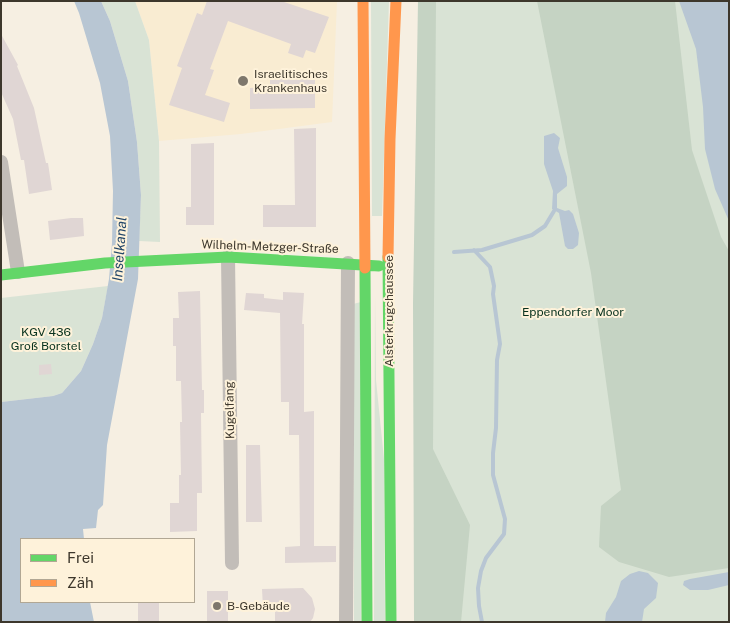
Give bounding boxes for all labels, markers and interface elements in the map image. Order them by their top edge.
place label: Israelitisches Krankenhaus [254,67,328,95]
marker: Israelitisches Krankenhaus [236,74,250,88]
water label: Inselkanal [109,216,131,282]
street label: Wilhelm-Metzger-Straße [201,237,339,257]
street label: Alsterkrugchaussee [382,255,396,367]
park label: Eppendorfer Moor [522,305,624,319]
park label: KGV 436 Groß Borstel [11,325,81,353]
street label: Kugelfang [222,381,238,439]
legend [20,538,195,603]
text: Frei [67,549,94,566]
text: Zäh [67,574,94,591]
place label: B-Gebäude [227,599,290,613]
marker: B-Gebäude [211,600,223,612]

